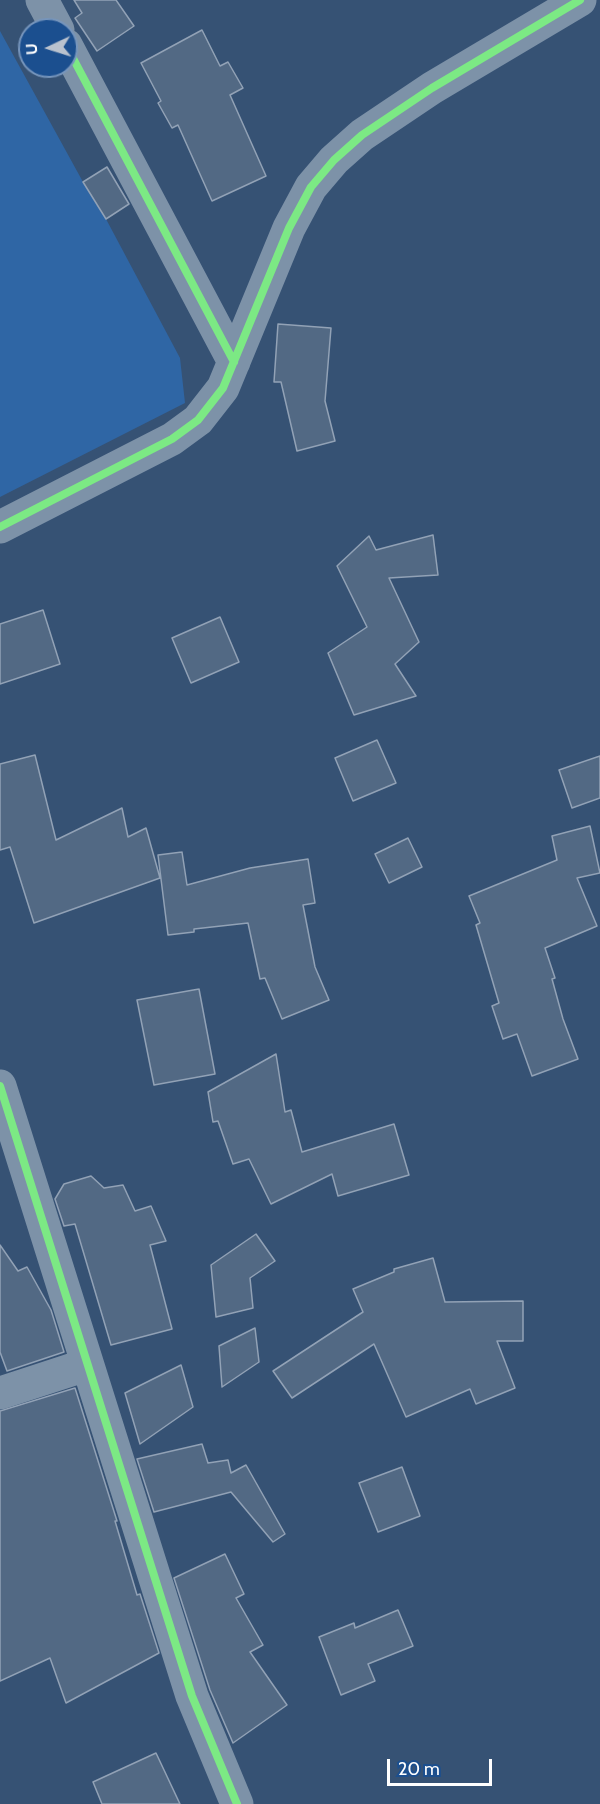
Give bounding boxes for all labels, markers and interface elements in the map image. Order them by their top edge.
north arrow [18,18,78,78]
text: U [22,43,41,56]
scale bar [390,1747,495,1785]
text: 20 m [398,1758,440,1780]

